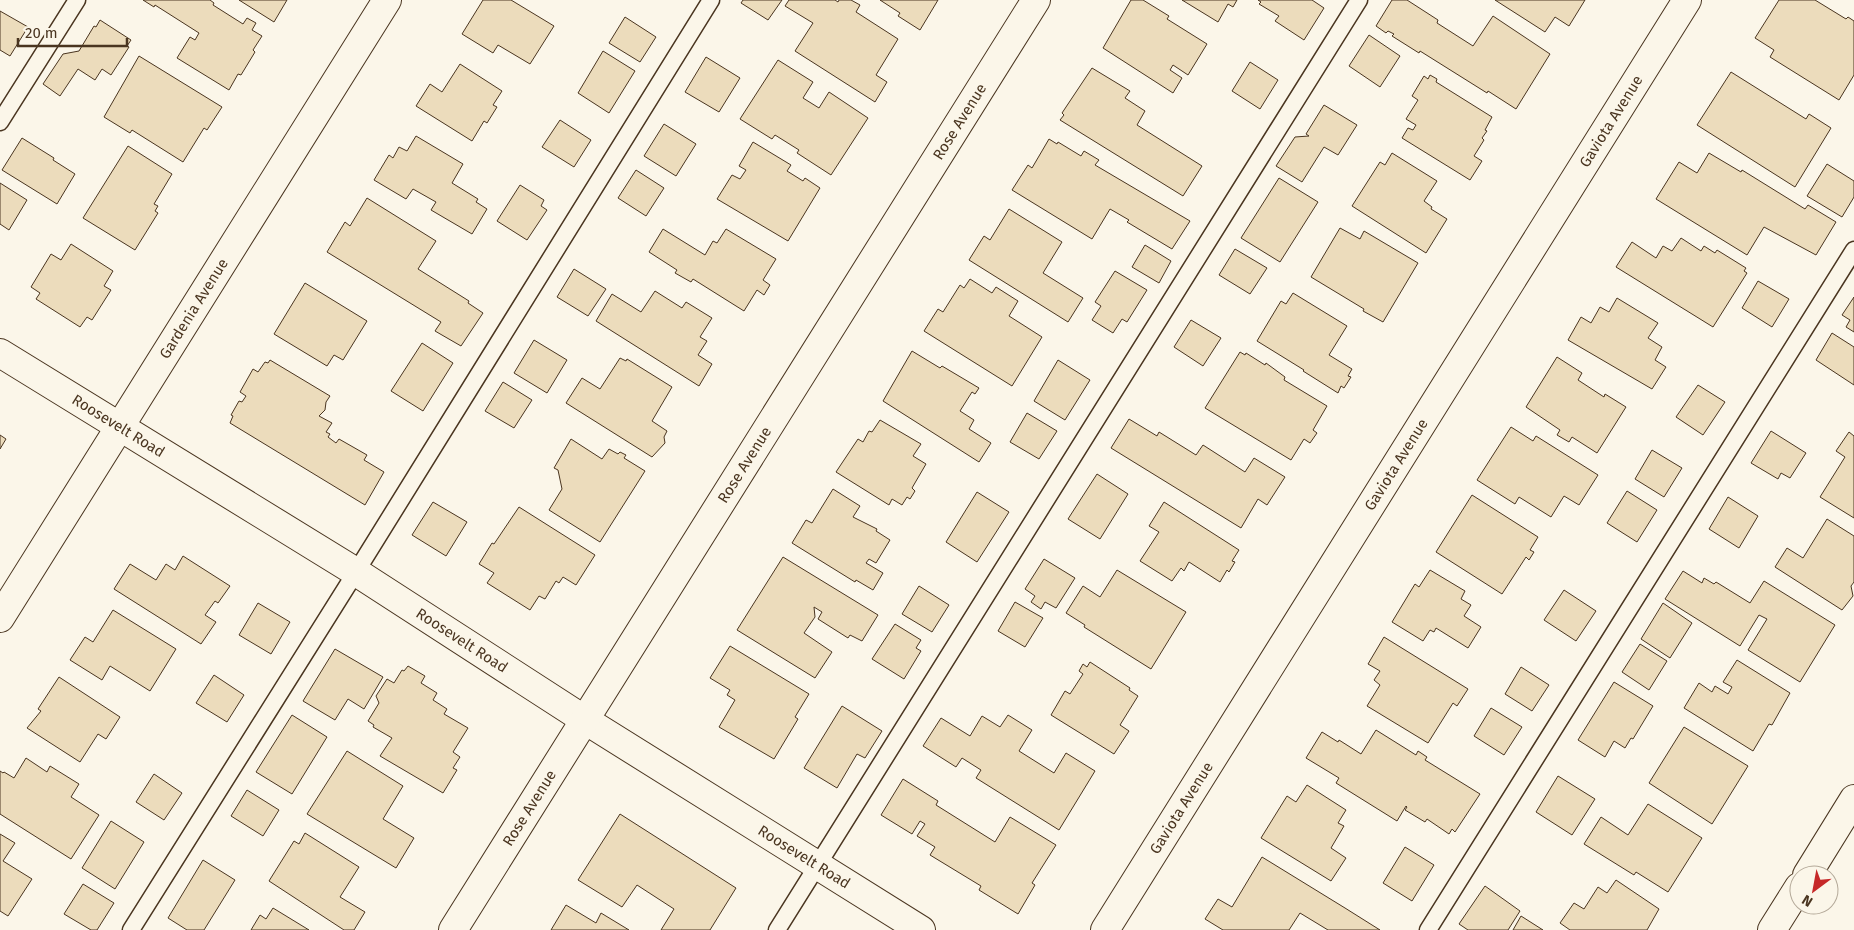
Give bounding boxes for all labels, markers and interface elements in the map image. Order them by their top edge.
scale bar [18,15,126,47]
text: 20 m [25,24,58,42]
street label: Gaviota Avenue [1576,72,1647,171]
street label: Rose Avenue [929,80,990,163]
street label: Gardenia Avenue [156,255,232,362]
street label: Roosevelt Road [69,391,168,461]
street label: Gaviota Avenue [1361,415,1432,514]
street label: Rose Avenue [714,423,775,506]
street label: Roosevelt Road [413,604,511,677]
street label: Gaviota Avenue [1146,759,1217,857]
street label: Rose Avenue [499,767,560,849]
street label: Roosevelt Road [755,821,854,893]
north arrow [1789,865,1839,915]
text: N [1799,891,1816,910]

